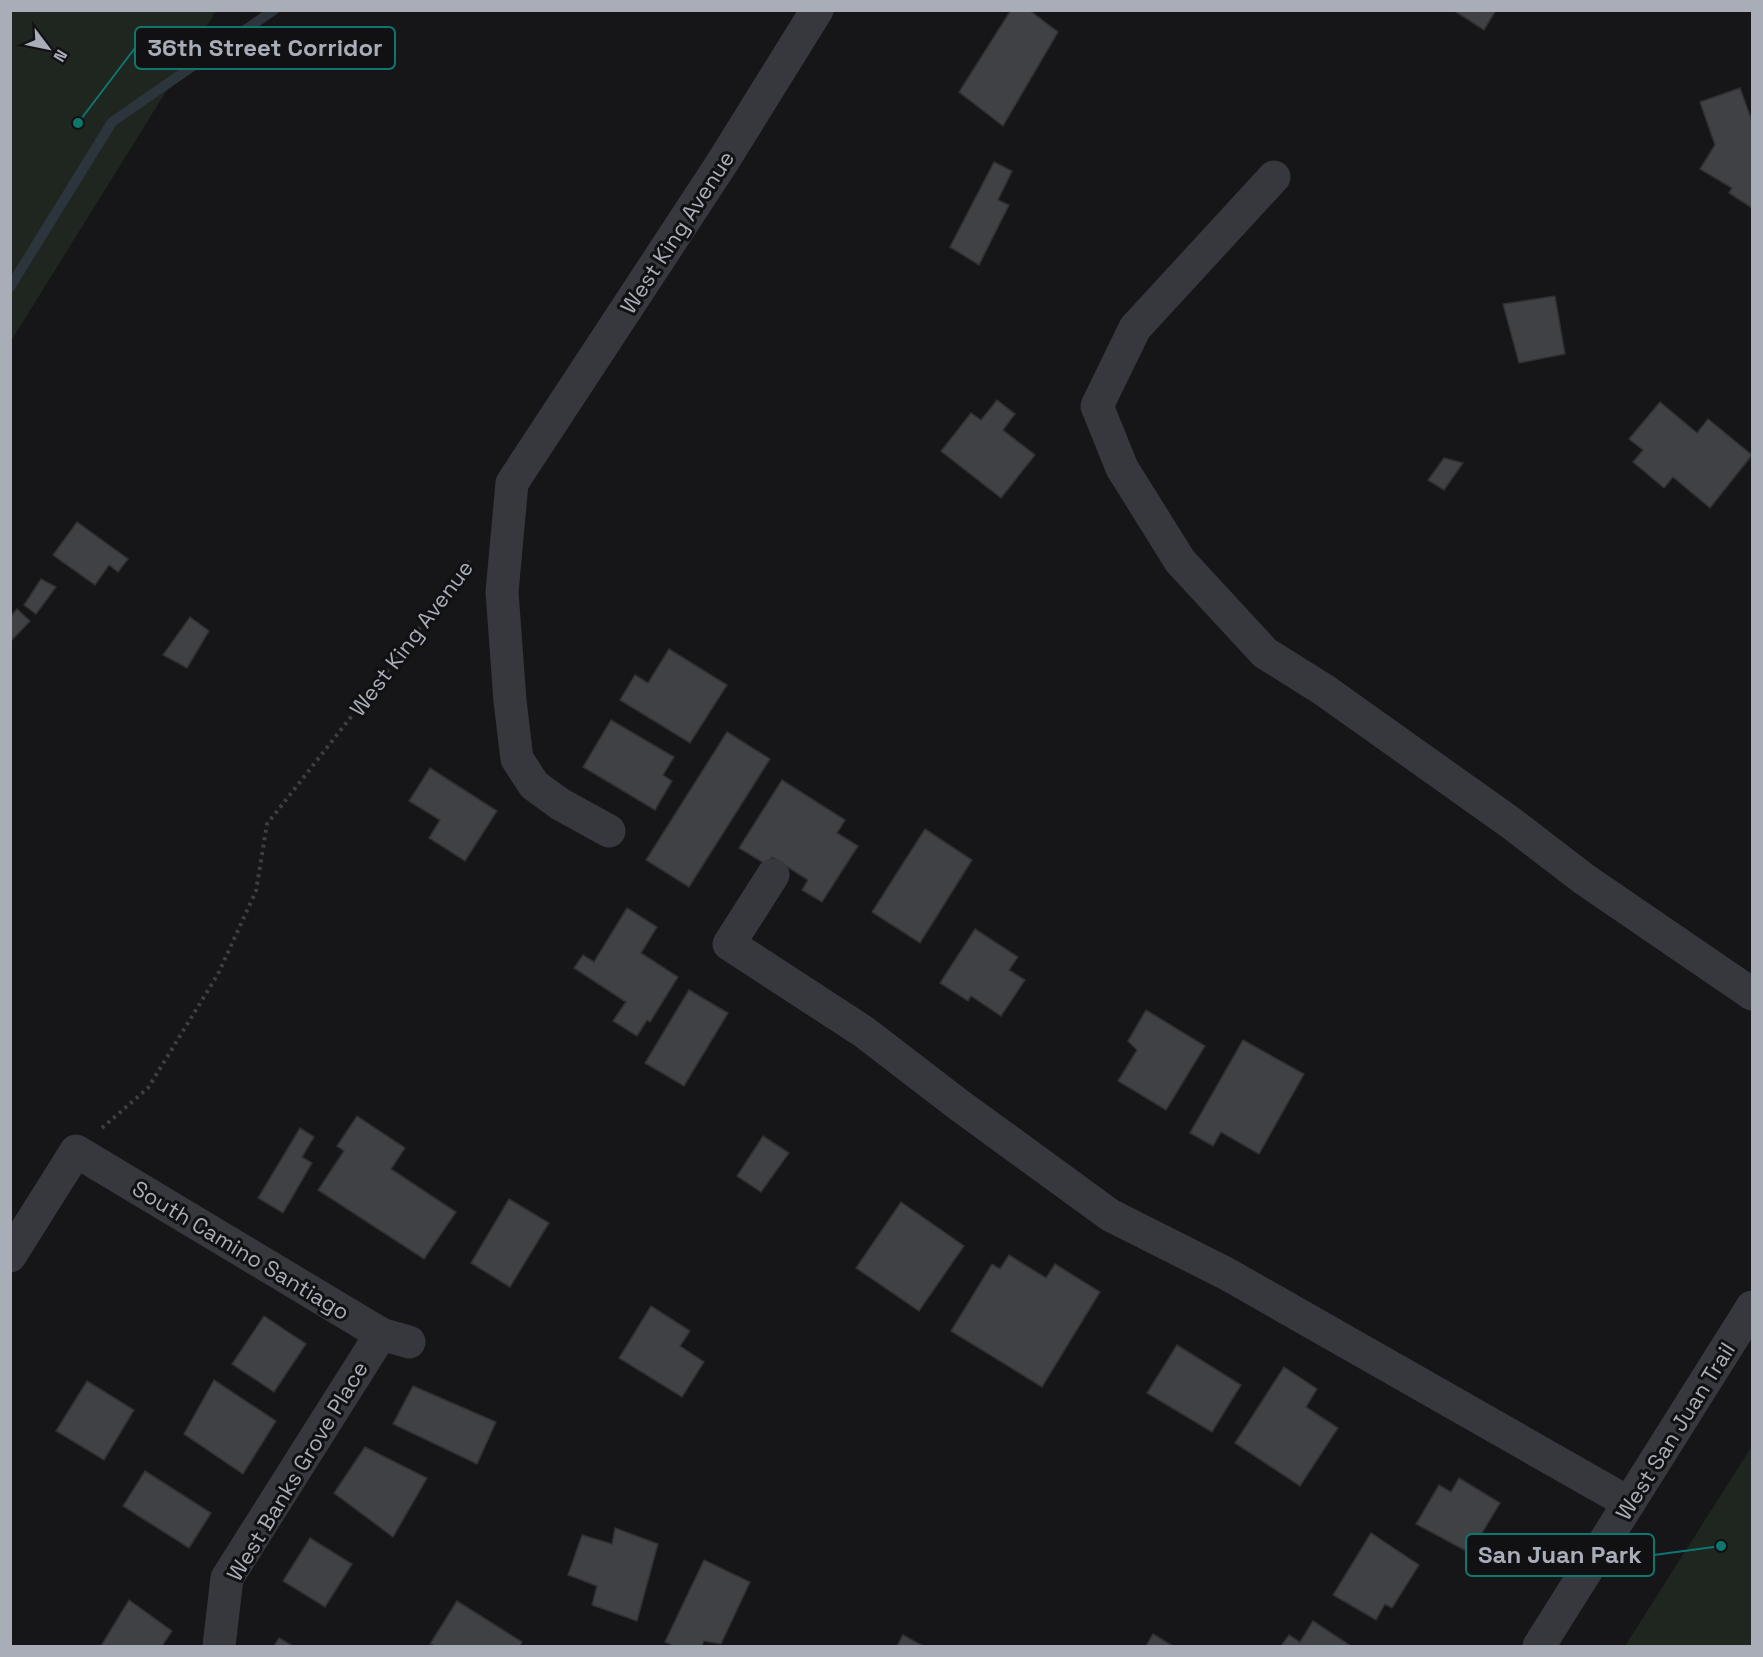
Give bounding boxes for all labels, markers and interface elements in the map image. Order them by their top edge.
north arrow [18,18,78,78]
callout: 36th Street Corridor [135,27,395,69]
text: 36th Street Corridor [147,32,383,63]
text: N [49,46,72,66]
street label: West King Avenue [614,145,740,319]
street label: West King Avenue [343,554,479,722]
street label: South Camino Santiago [127,1174,355,1326]
street label: West San Juan Trail [1609,1337,1741,1525]
street label: West Banks Grove Place [220,1356,374,1586]
callout: San Juan Park [1466,1534,1654,1576]
text: San Juan Park [1478,1539,1642,1570]

